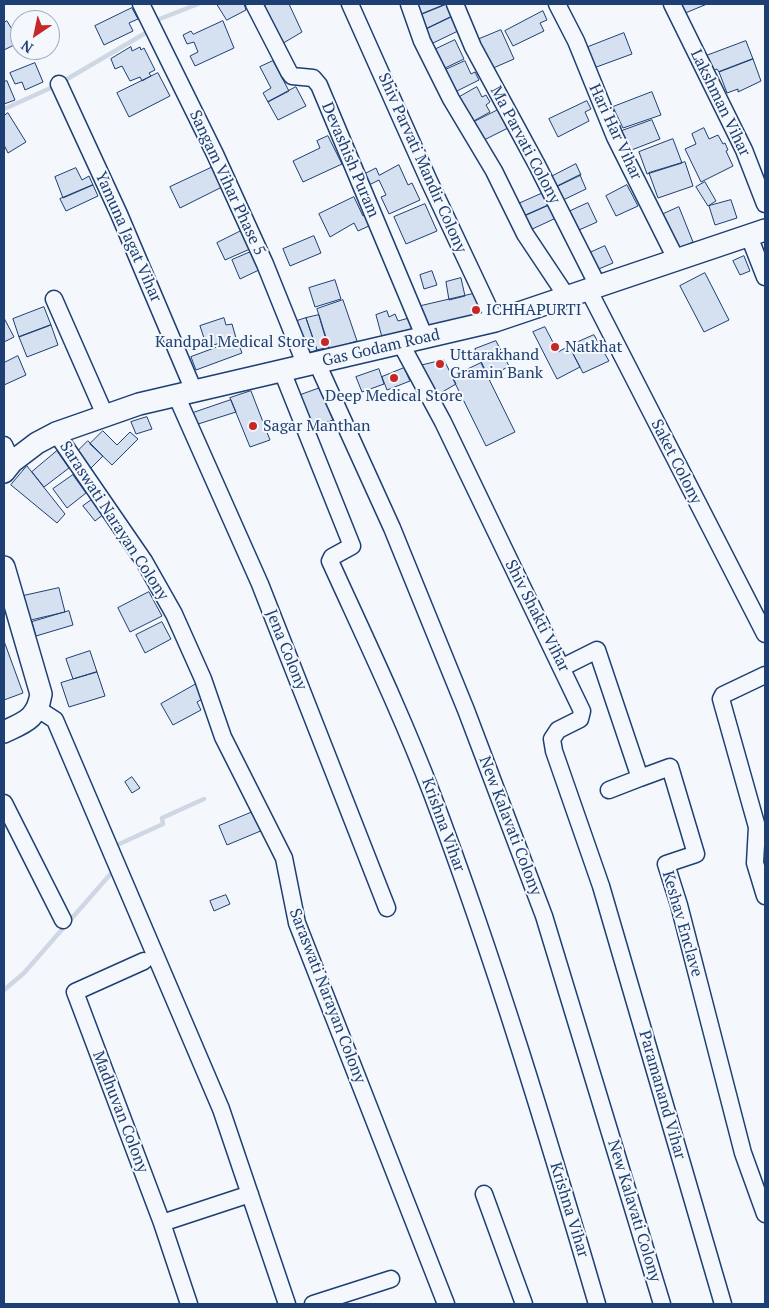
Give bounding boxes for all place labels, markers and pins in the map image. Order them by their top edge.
place label: ICHHAPURTI [486,300,581,320]
marker: ICHHAPURTI [470,304,482,316]
place label: Kandpal Medical Store [155,332,315,352]
marker: Kandpal Medical Store [319,336,331,348]
place label: Natkhat [565,337,622,357]
marker: Natkhat [549,341,561,353]
place label: Uttarakhand Gramin Bank [450,345,543,383]
marker: Uttarakhand Gramin Bank [434,358,446,370]
marker: Deep Medical Store [388,372,400,384]
place label: Deep Medical Store [325,386,463,406]
place label: Sagar Manthan [263,416,371,436]
marker: Sagar Manthan [247,420,259,432]

